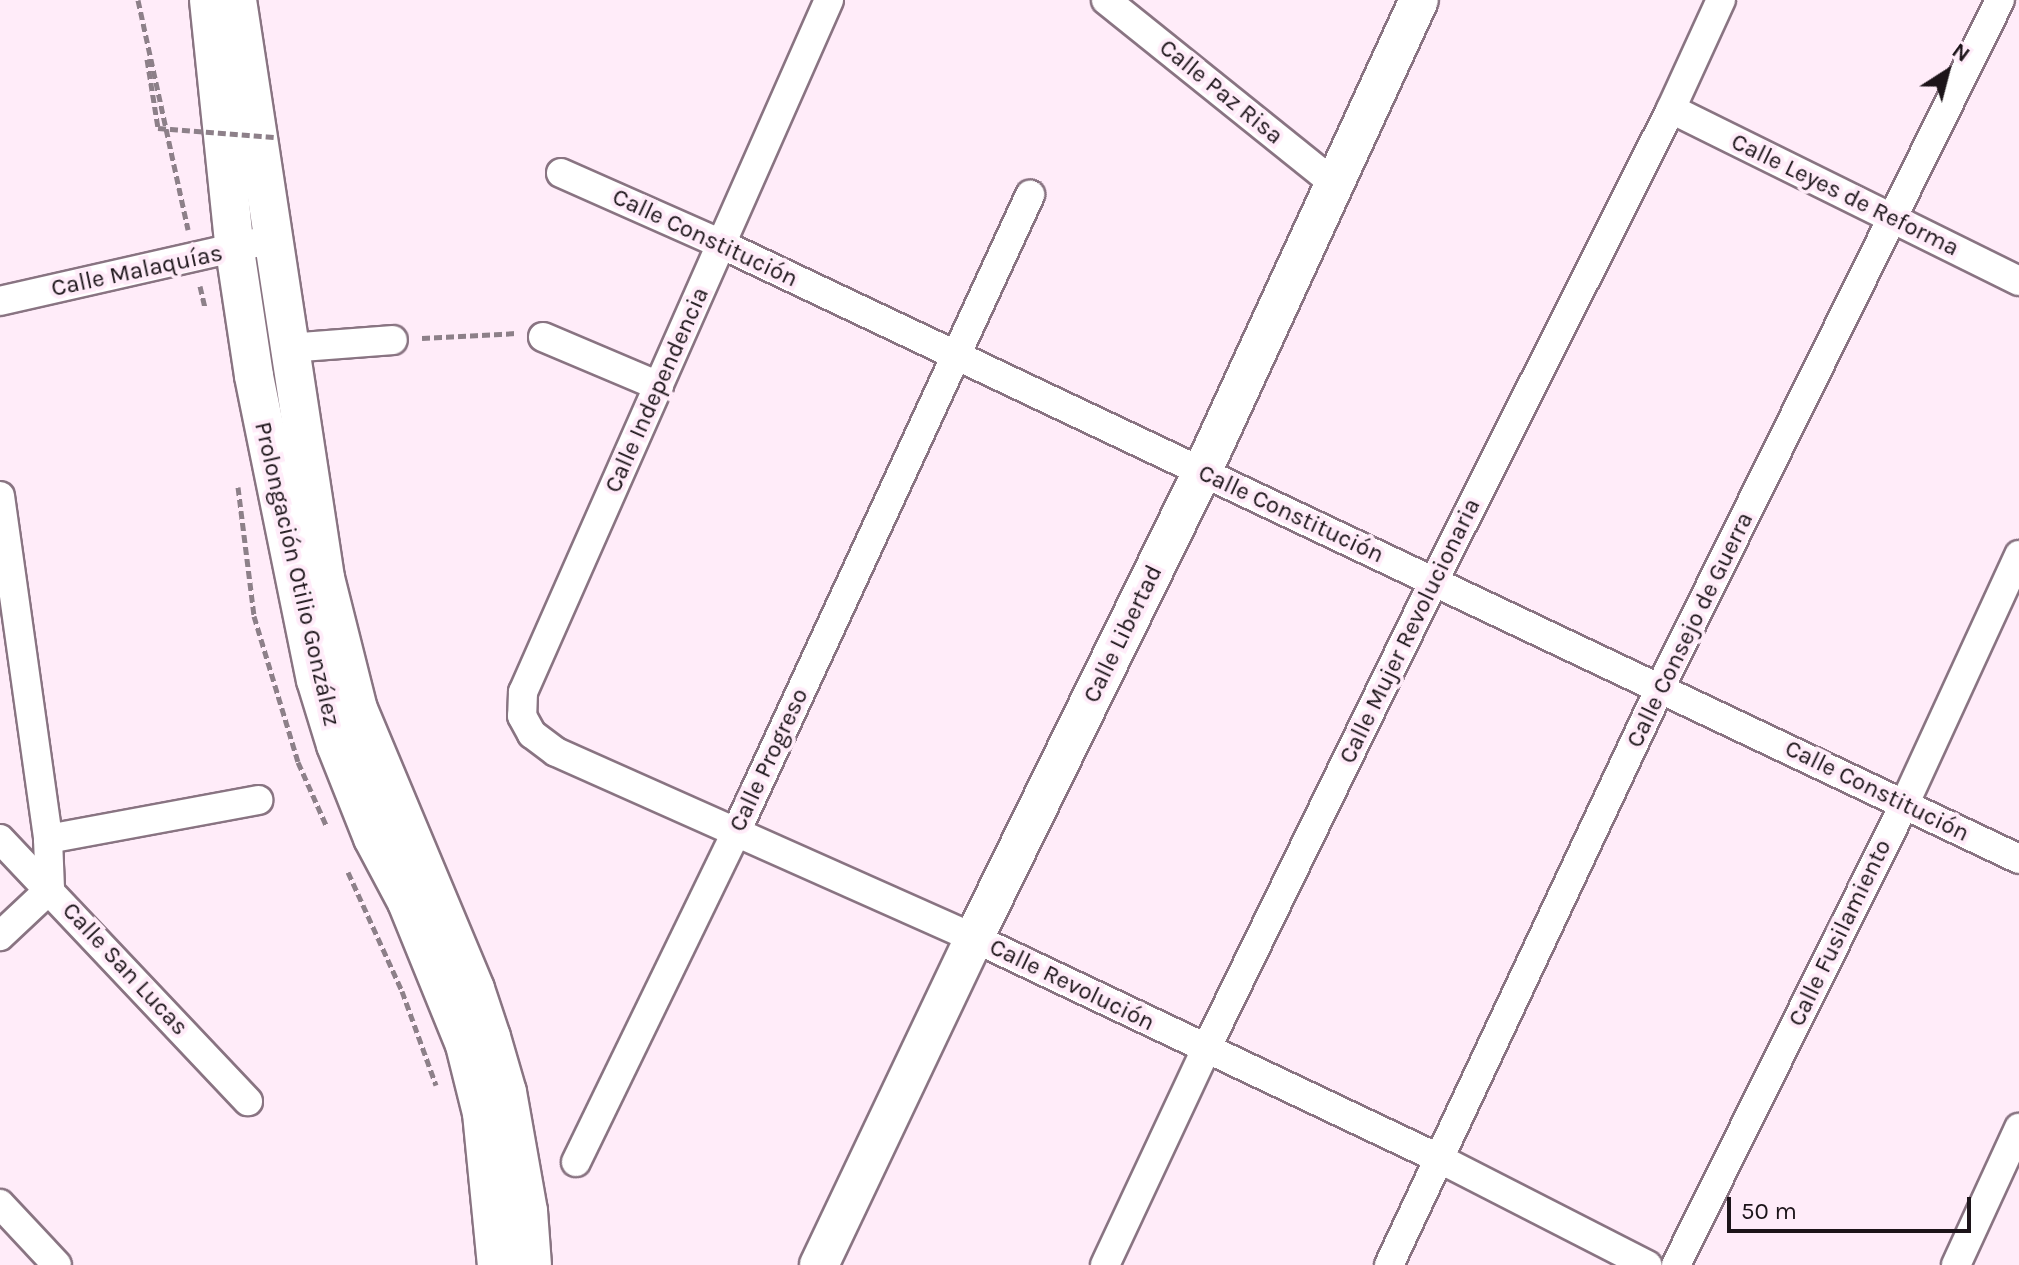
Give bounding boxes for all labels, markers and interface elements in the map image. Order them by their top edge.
north arrow [1907,32,1987,112]
street label: Calle Paz Risa [1153,33,1289,151]
text: N [1947,37,1975,68]
street label: Calle Leyes de Reforma [1726,127,1964,263]
street label: Calle Constitución [608,182,802,294]
street label: Calle Malaquías [49,239,225,303]
street label: Calle Independencia [599,283,715,497]
street label: Prolongación Otilio González [248,419,346,729]
street label: Calle Constitución [1194,458,1388,570]
street label: Calle Mujer Revolucionaria [1333,494,1487,768]
street label: Calle Consejo de Guerra [1620,508,1760,752]
street label: Calle Libertad [1077,561,1169,707]
street label: Calle Progreso [723,684,815,836]
street label: Calle Constitución [1780,734,1974,848]
street label: Calle Fusilamiento [1782,835,1898,1031]
street label: Calle San Lucas [56,897,194,1041]
street label: Calle Revolución [985,933,1159,1037]
scale bar [1731,1181,1975,1231]
text: 50 m [1741,1197,1797,1225]

